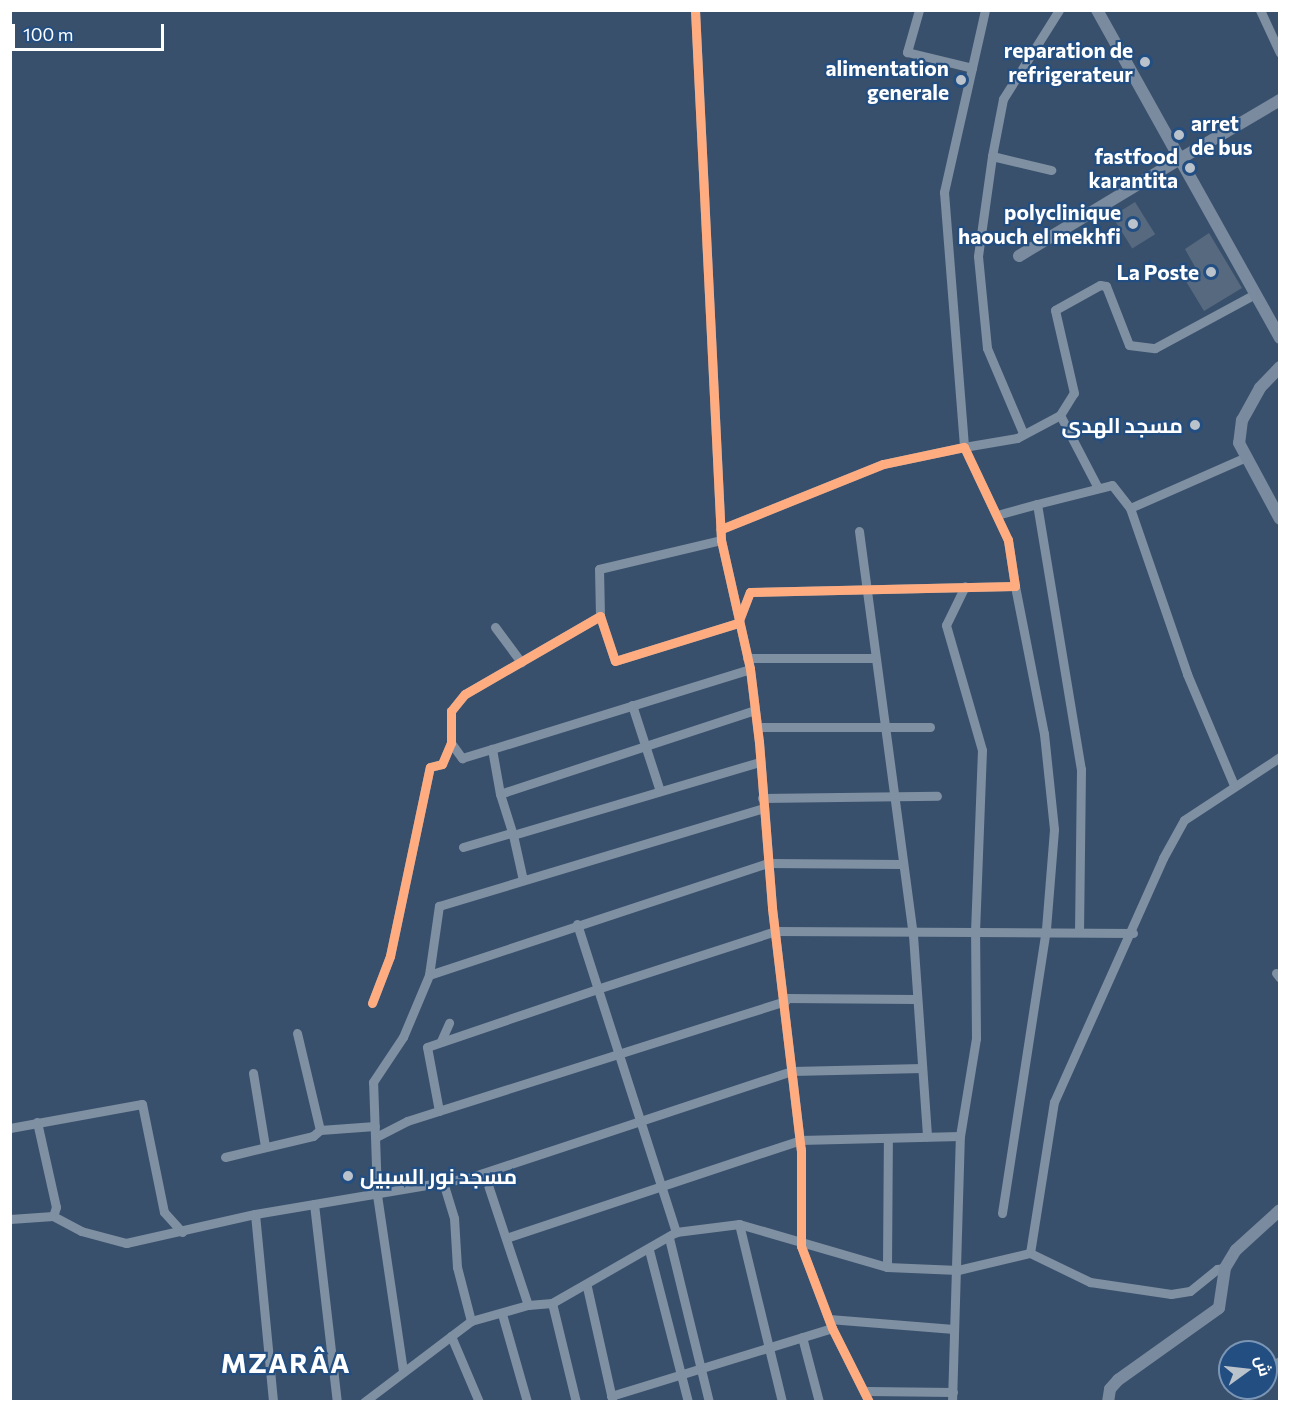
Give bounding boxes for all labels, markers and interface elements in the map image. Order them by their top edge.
scale bar [15,12,166,50]
text: 100 m [23,23,73,45]
place label: reparation de refrigerateur [1004,37,1133,87]
place label: alimentation generale [825,55,949,105]
marker: reparation de refrigerateur [1138,55,1152,69]
marker: alimentation generale [954,73,968,87]
place label: arret de bus [1191,110,1253,160]
marker: arret de bus [1172,128,1186,142]
place label: fastfood karantita [1089,143,1178,193]
marker: fastfood karantita [1183,161,1197,175]
place label: polyclinique haouch el mekhfi [958,199,1121,249]
marker: polyclinique haouch el mekhfi [1126,217,1140,231]
place label: La Poste [1117,259,1199,285]
marker: La Poste [1204,265,1218,279]
place label: مسجد الهدى [1061,412,1183,438]
marker: مسجد الهدى [1188,418,1202,432]
place label: مسجد نور السبيل [360,1163,517,1189]
marker: مسجد نور السبيل [341,1169,355,1183]
north arrow [1218,1340,1278,1400]
district label: MZARÂA [221,1347,351,1379]
text: ش [1252,1353,1276,1378]

